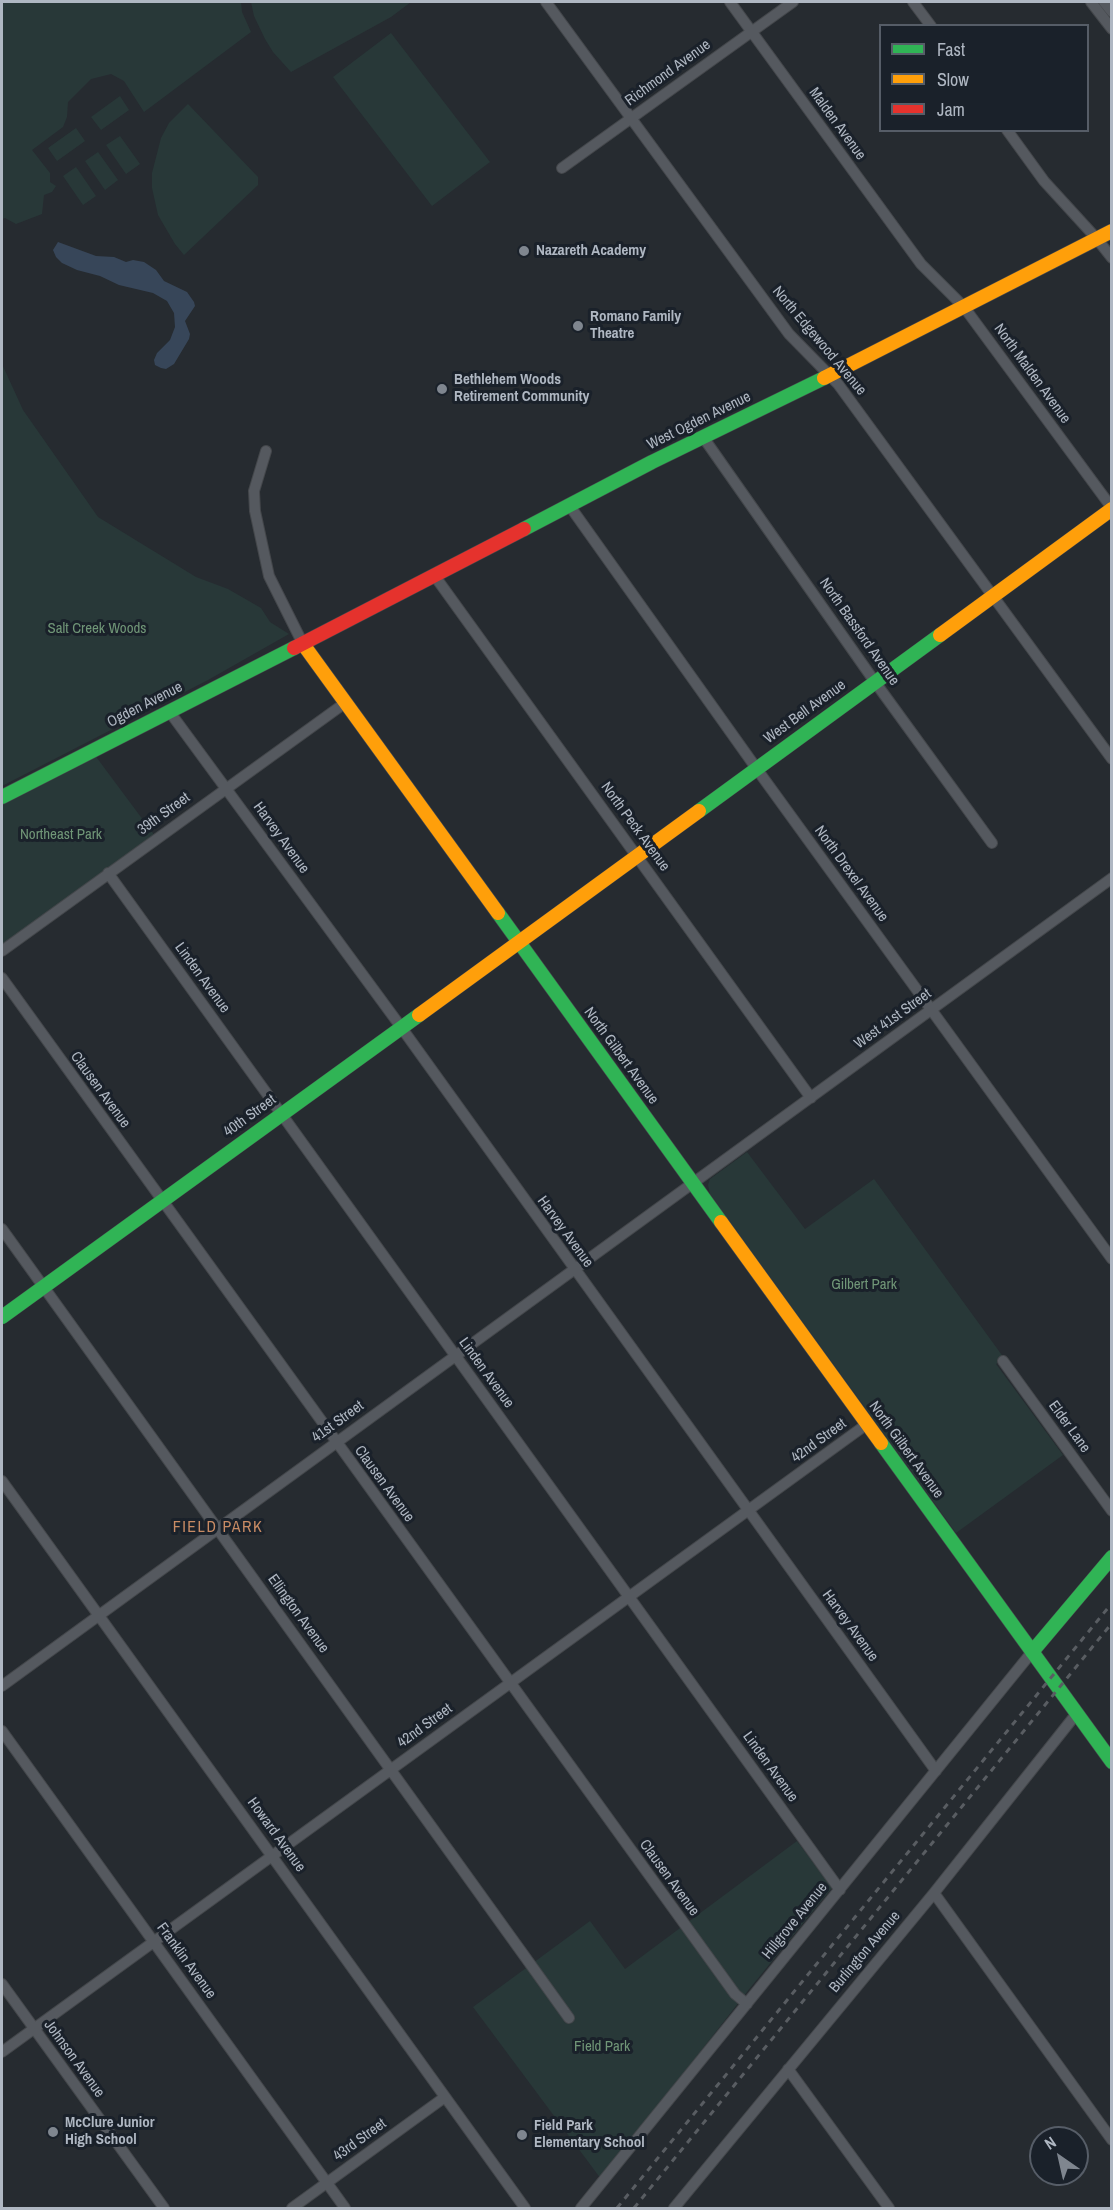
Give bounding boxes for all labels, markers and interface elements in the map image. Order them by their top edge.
legend [879,24,1089,132]
street label: Richmond Avenue [622,36,714,110]
text: Fast [937,37,965,62]
text: Slow [937,67,969,92]
street label: Malden Avenue [805,84,869,164]
text: Jam [937,97,965,122]
place label: Nazareth Academy [536,242,646,260]
marker: Nazareth Academy [517,244,531,258]
street label: North Edgewood Avenue [768,283,870,399]
place label: Romano Family Theatre [590,308,681,343]
marker: Romano Family Theatre [571,319,585,333]
street label: North Malden Avenue [990,321,1074,427]
place label: Bethlehem Woods Retirement Community [454,371,589,406]
marker: Bethlehem Woods Retirement Community [435,382,449,396]
street label: West Ogden Avenue [644,388,754,454]
street label: North Bassford Avenue [815,575,903,689]
park label: Salt Creek Woods [48,620,146,638]
street label: West Bell Avenue [761,676,849,748]
street label: Ogden Avenue [104,678,186,732]
street label: North Peck Avenue [597,779,673,875]
street label: 39th Street [134,789,194,839]
street label: Harvey Avenue [249,799,313,877]
street label: North Drexel Avenue [810,823,892,925]
park label: Northeast Park [20,826,102,844]
street label: Linden Avenue [170,939,234,1017]
street label: West 41st Street [851,985,935,1053]
street label: North Gilbert Avenue [580,1004,662,1108]
street label: Clausen Avenue [66,1048,134,1132]
street label: 40th Street [220,1091,280,1141]
street label: Harvey Avenue [533,1193,597,1271]
park label: Gilbert Park [831,1276,897,1294]
street label: Linden Avenue [454,1334,518,1412]
street label: 41st Street [309,1397,367,1447]
street label: North Gilbert Avenue [865,1398,947,1502]
street label: Elder Lane [1044,1398,1094,1456]
street label: 42nd Street [788,1415,850,1467]
street label: Clausen Avenue [350,1442,418,1526]
district label: FIELD PARK [173,1518,263,1538]
street label: Ellington Avenue [263,1571,333,1657]
street label: Harvey Avenue [818,1587,882,1665]
street label: 42nd Street [394,1700,456,1752]
street label: Linden Avenue [738,1728,802,1806]
street label: Howard Avenue [243,1794,309,1876]
street label: Clausen Avenue [635,1836,703,1920]
street label: Hillgrove Avenue [759,1879,831,1963]
street label: Burlington Avenue [826,1908,904,1996]
street label: Franklin Avenue [152,1920,220,2002]
street label: Johnson Avenue [40,2017,108,2101]
park label: Field Park [574,2038,630,2056]
place label: McClure Junior High School [65,2114,155,2149]
street label: 43rd Street [330,2115,390,2165]
place label: Field Park Elementary School [534,2117,645,2152]
marker: McClure Junior High School [46,2125,60,2139]
north arrow [1029,2126,1089,2186]
marker: Field Park Elementary School [515,2128,529,2142]
text: N [1040,2131,1060,2155]

